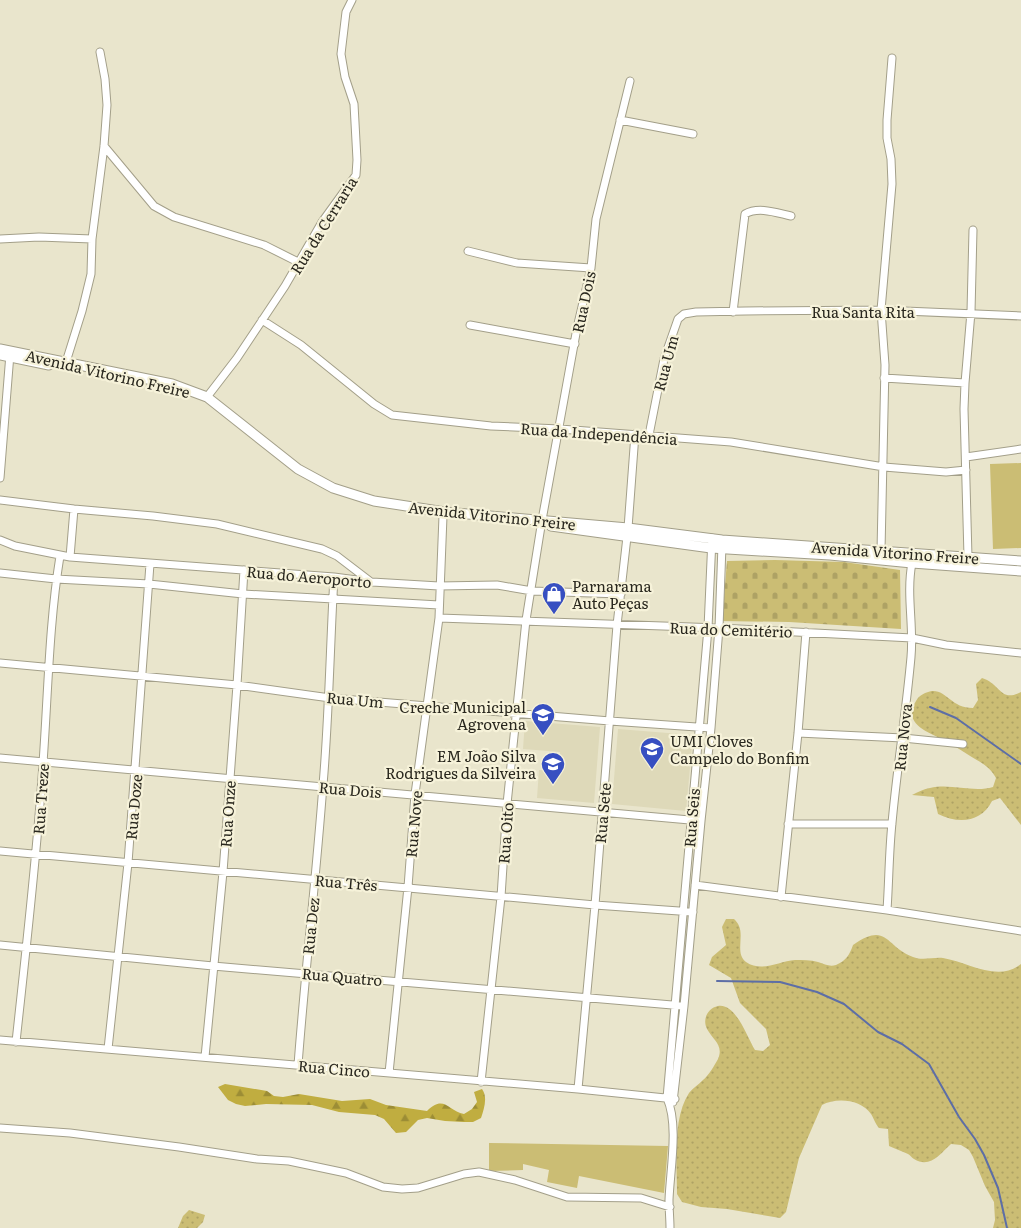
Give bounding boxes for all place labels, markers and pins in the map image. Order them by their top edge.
place label: Parnarama Auto Peças [572,574,653,614]
shop icon: Parnarama Auto Peças [541,581,567,615]
place label: Creche Municipal Agrovena [399,695,527,735]
school or university icon: Creche Municipal Agrovena [530,702,556,736]
place label: UMI Cloves Campelo do Bonfim [670,729,810,769]
school or university icon: UMI Cloves Campelo do Bonfim [639,736,665,770]
place label: EM João Silva Rodrigues da Silveira [385,744,537,784]
school or university icon: EM João Silva Rodrigues da Silveira [540,751,566,785]

